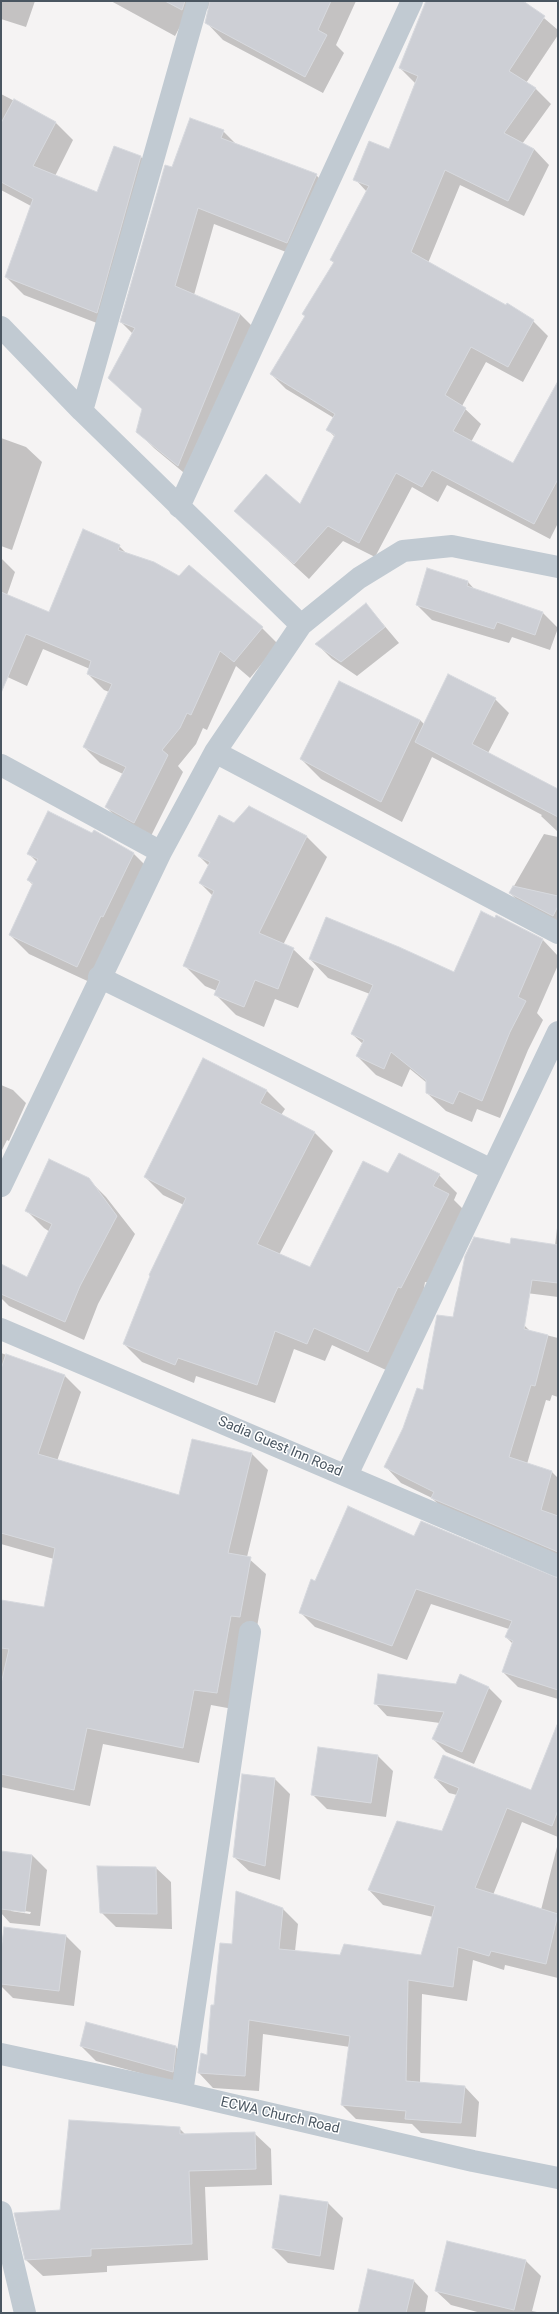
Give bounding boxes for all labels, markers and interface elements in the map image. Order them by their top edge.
street label: Sadia Guest Inn Road [215,1413,345,1481]
street label: ECWA Church Road [219,2094,341,2138]

